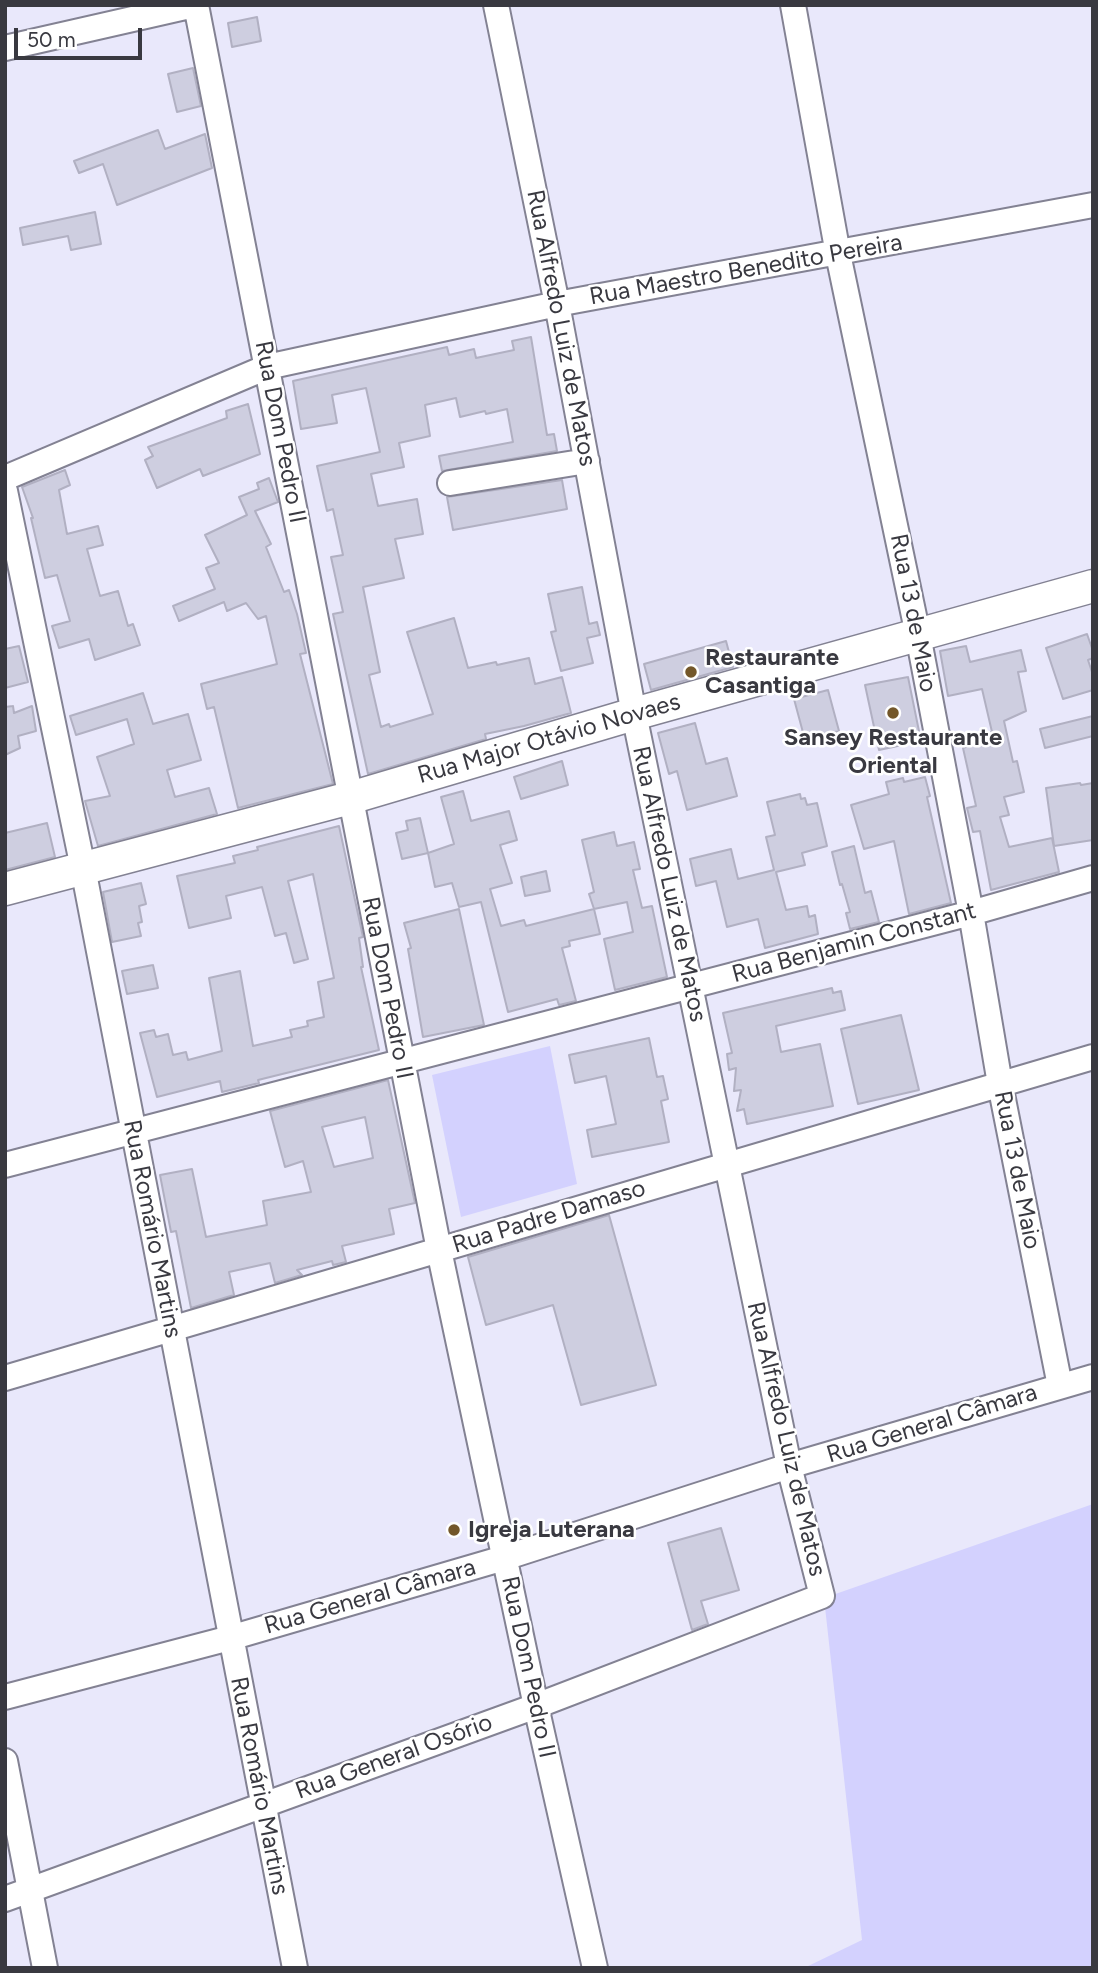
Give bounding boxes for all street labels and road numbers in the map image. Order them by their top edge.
street label: Rua Alfredo Luiz de Matos [520,187,602,469]
street label: Rua Maestro Benedito Pereira [587,228,905,312]
street label: Rua Dom Pedro II [248,338,312,526]
street label: Rua 13 de Maio [884,531,942,695]
street label: Rua Major Otávio Novaes [414,688,684,790]
street label: Rua Alfredo Luiz de Matos [626,744,712,1024]
street label: Rua Dom Pedro II [355,894,419,1082]
street label: Rua Benjamin Constant [729,897,979,989]
street label: Rua 13 de Maio [988,1088,1046,1252]
street label: Rua Romário Martins [117,1118,187,1340]
street label: Rua Padre Damaso [449,1174,649,1260]
street label: Rua Alfredo Luiz de Matos [740,1299,832,1579]
street label: Rua General Câmara [823,1378,1041,1470]
street label: Rua General Câmara [261,1553,479,1641]
street label: Rua Dom Pedro II [495,1573,561,1761]
street label: Rua Romário Martins [224,1675,294,1897]
street label: Rua General Osório [292,1708,496,1806]

